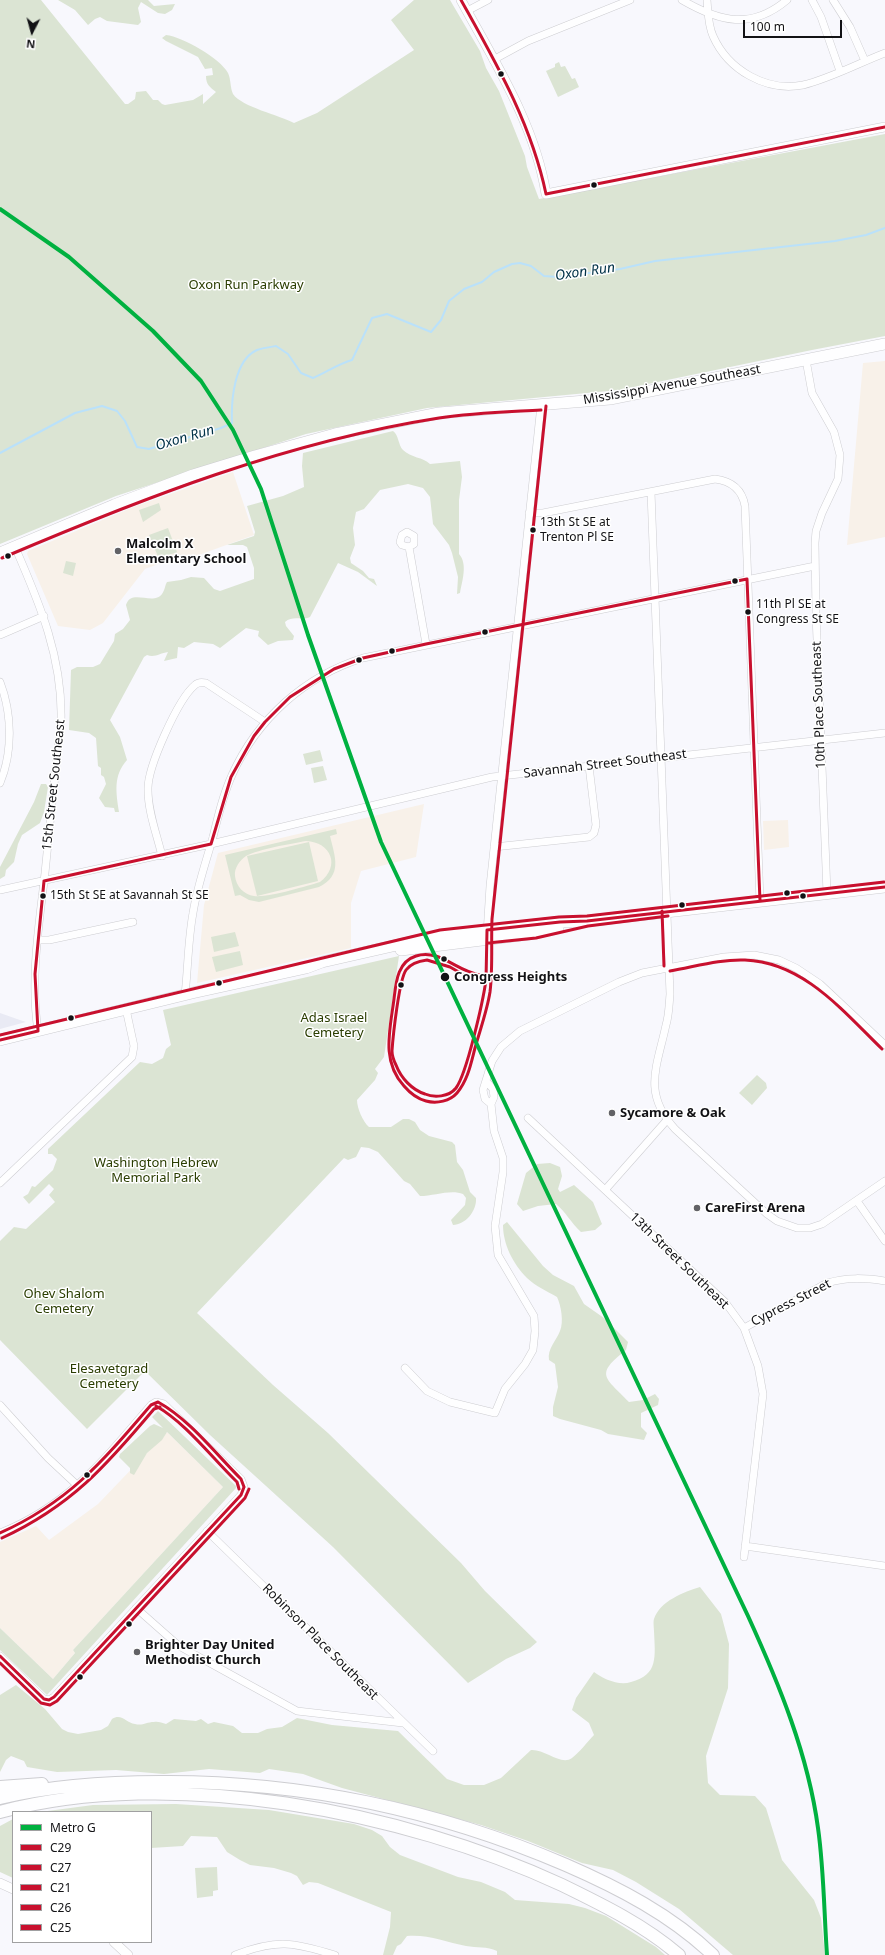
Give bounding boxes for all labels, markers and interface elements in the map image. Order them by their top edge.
north arrow [12,12,52,52]
scale bar [745,12,844,38]
text: 100 m [750,18,785,35]
text: N [25,37,36,52]
unlabelled marker [496,69,506,79]
unlabelled marker [589,180,599,190]
water label: Oxon Run [554,259,616,285]
park label: Oxon Run Parkway [188,277,304,293]
street label: Mississippi Avenue Southeast [582,362,762,408]
water label: Oxon Run [154,422,216,454]
place label: 13th St SE at Trenton Pl SE [540,516,614,544]
marker: 13th St SE at Trenton Pl SE [528,525,538,535]
place label: Malcolm X Elementary School [126,536,246,567]
marker: Malcolm X Elementary School [113,546,123,556]
unlabelled marker [3,551,13,561]
unlabelled marker [730,576,740,586]
place label: 11th Pl SE at Congress St SE [756,598,839,626]
marker: 11th Pl SE at Congress St SE [743,607,753,617]
unlabelled marker [480,627,490,637]
street label: 10th Place Southeast [809,641,829,769]
unlabelled marker [387,646,397,656]
unlabelled marker [354,655,364,665]
street label: 15th Street Southeast [39,719,69,851]
street label: Savannah Street Southeast [523,746,687,782]
unlabelled marker [782,888,792,898]
place label: 15th St SE at Savannah St SE [50,889,209,903]
marker: 15th St SE at Savannah St SE [38,891,48,901]
unlabelled marker [798,891,808,901]
unlabelled marker [677,900,687,910]
unlabelled marker [439,954,449,964]
place label: Congress Heights [454,969,567,985]
marker: Congress Heights [439,971,451,983]
unlabelled marker [214,978,224,988]
unlabelled marker [396,980,406,990]
park label: Adas Israel Cemetery [301,1010,367,1041]
unlabelled marker [66,1013,76,1023]
place label: Sycamore & Oak [620,1105,726,1121]
marker: Sycamore & Oak [607,1108,617,1118]
park label: Washington Hebrew Memorial Park [94,1155,218,1186]
place label: CareFirst Arena [705,1200,805,1216]
marker: CareFirst Arena [692,1203,702,1213]
street label: 13th Street Southeast [626,1210,732,1312]
street label: Cypress Street [749,1276,833,1330]
park label: Ohev Shalom Cemetery [23,1286,105,1317]
park label: Elesavetgrad Cemetery [70,1361,148,1392]
unlabelled marker [82,1470,92,1480]
street label: Robinson Place Southeast [259,1581,381,1703]
unlabelled marker [124,1619,134,1629]
place label: Brighter Day United Methodist Church [145,1637,274,1668]
marker: Brighter Day United Methodist Church [132,1647,142,1657]
unlabelled marker [75,1672,85,1682]
legend [12,1811,152,1943]
text: Metro G [50,1819,96,1836]
text: C29 [50,1839,71,1856]
text: C27 [50,1859,71,1876]
text: C21 [50,1879,71,1896]
text: C26 [50,1899,71,1916]
text: C25 [50,1919,71,1936]

